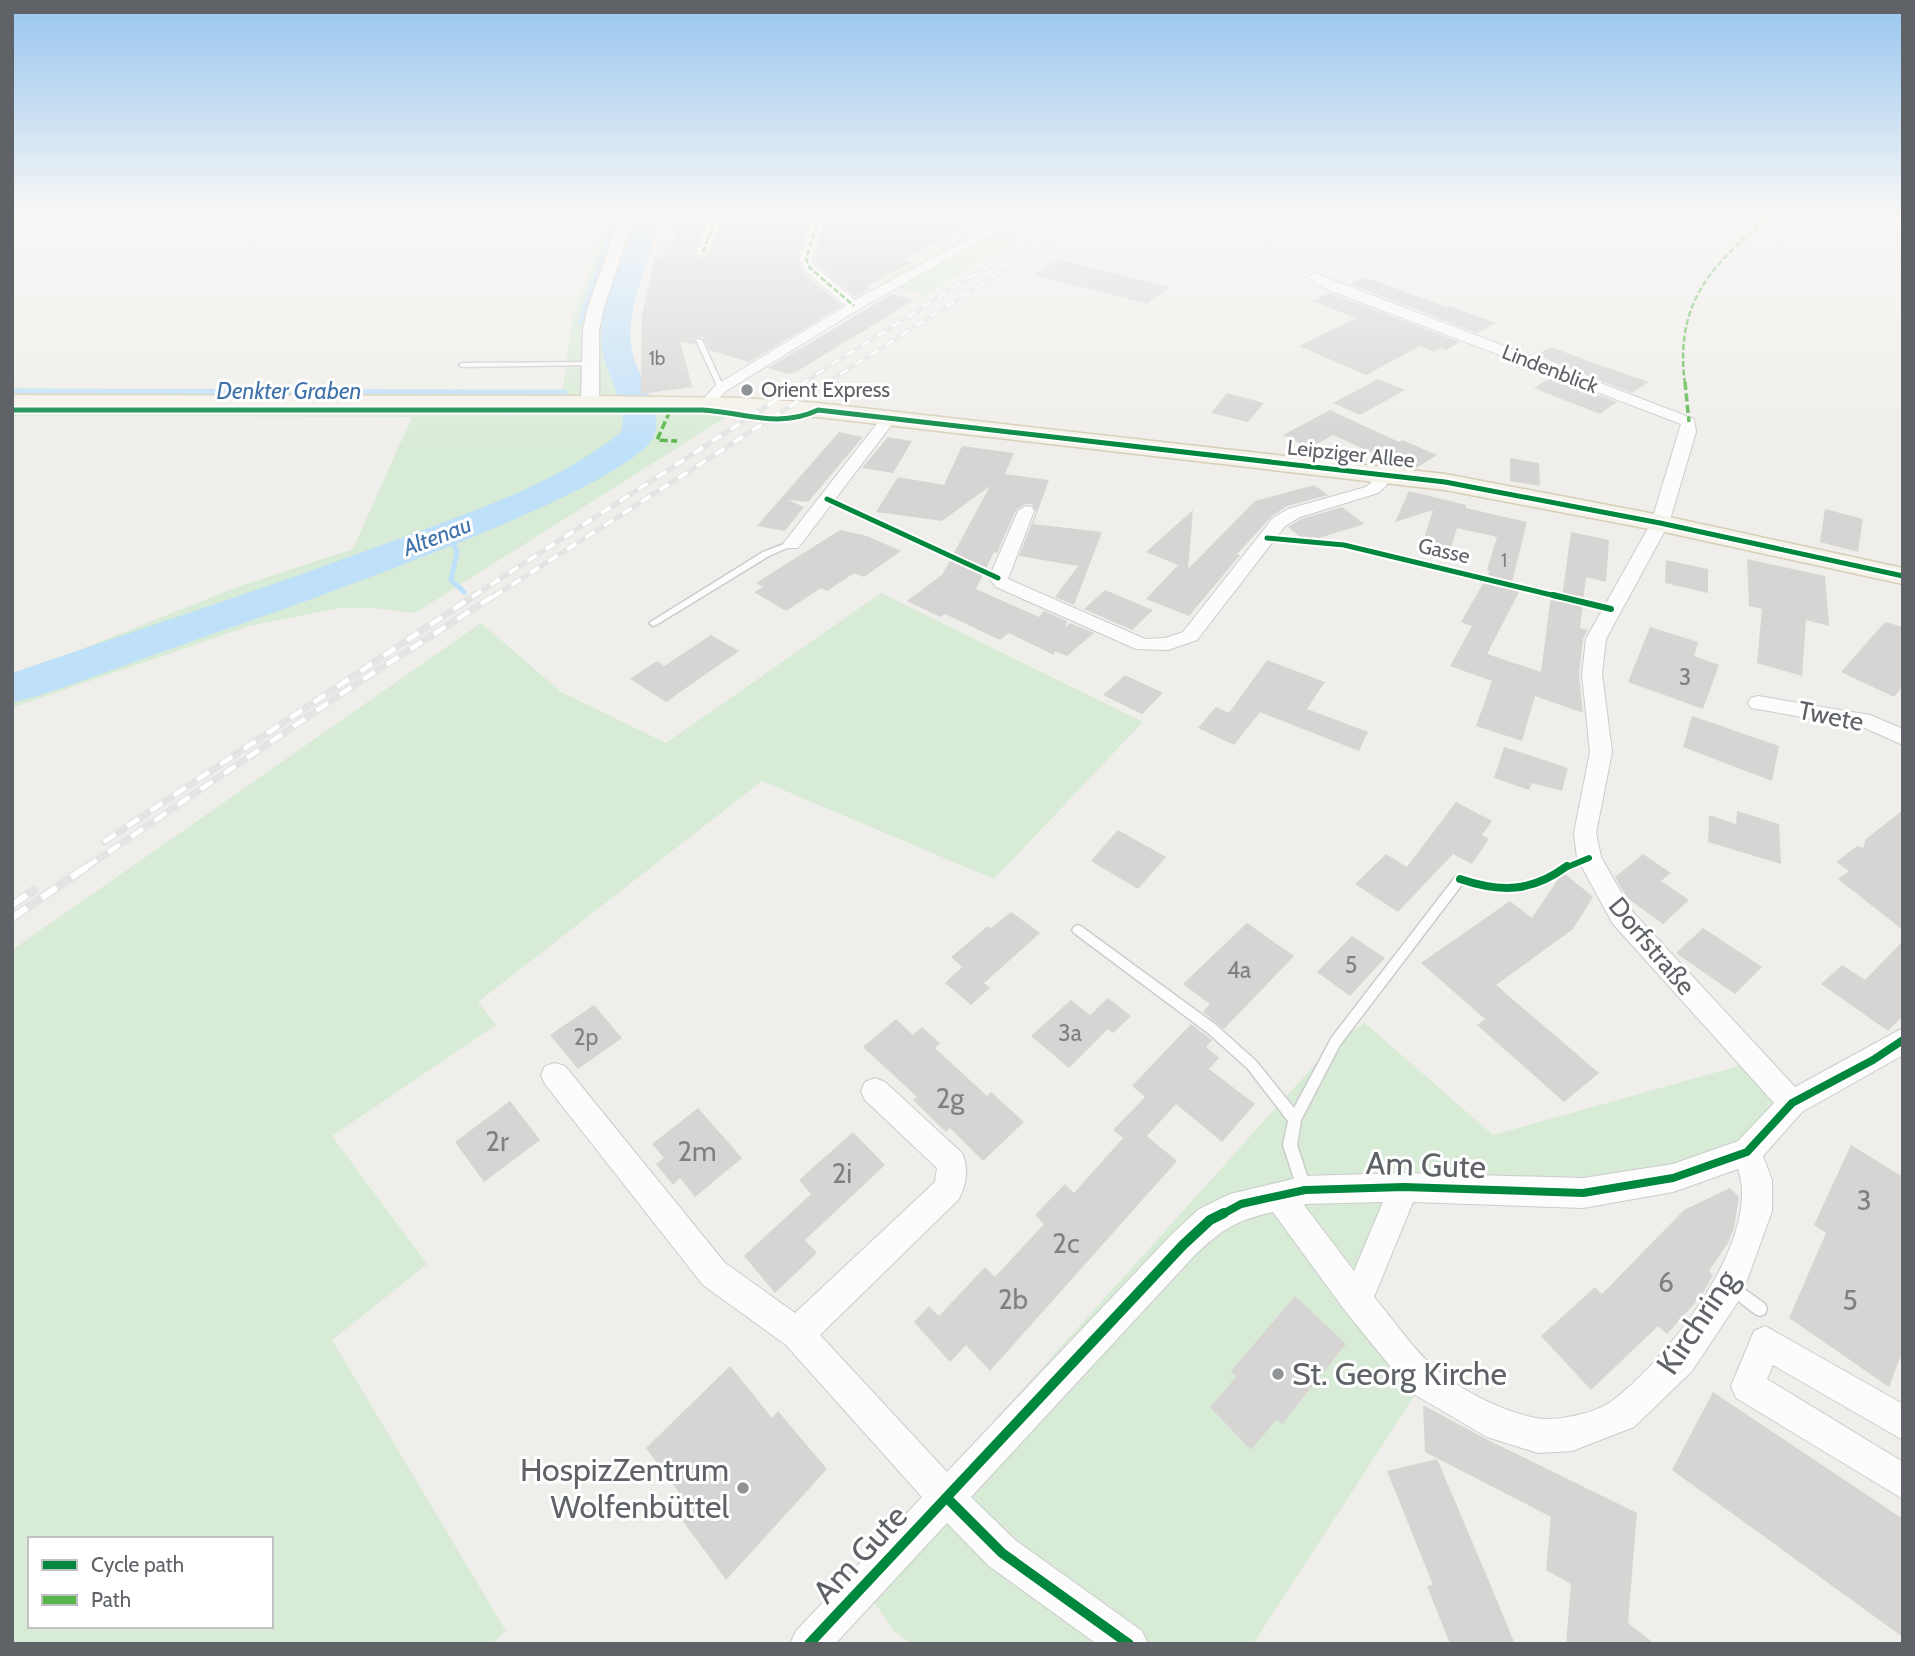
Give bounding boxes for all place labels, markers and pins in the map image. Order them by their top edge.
place label: Orient Express [761,377,890,402]
marker: Orient Express [739,382,755,398]
place label: St. Georg Kirche [1292,1354,1507,1393]
marker: St. Georg Kirche [1270,1366,1286,1382]
place label: HospizZentrum Wolfenbüttel [520,1450,729,1526]
marker: HospizZentrum Wolfenbüttel [735,1480,751,1496]

